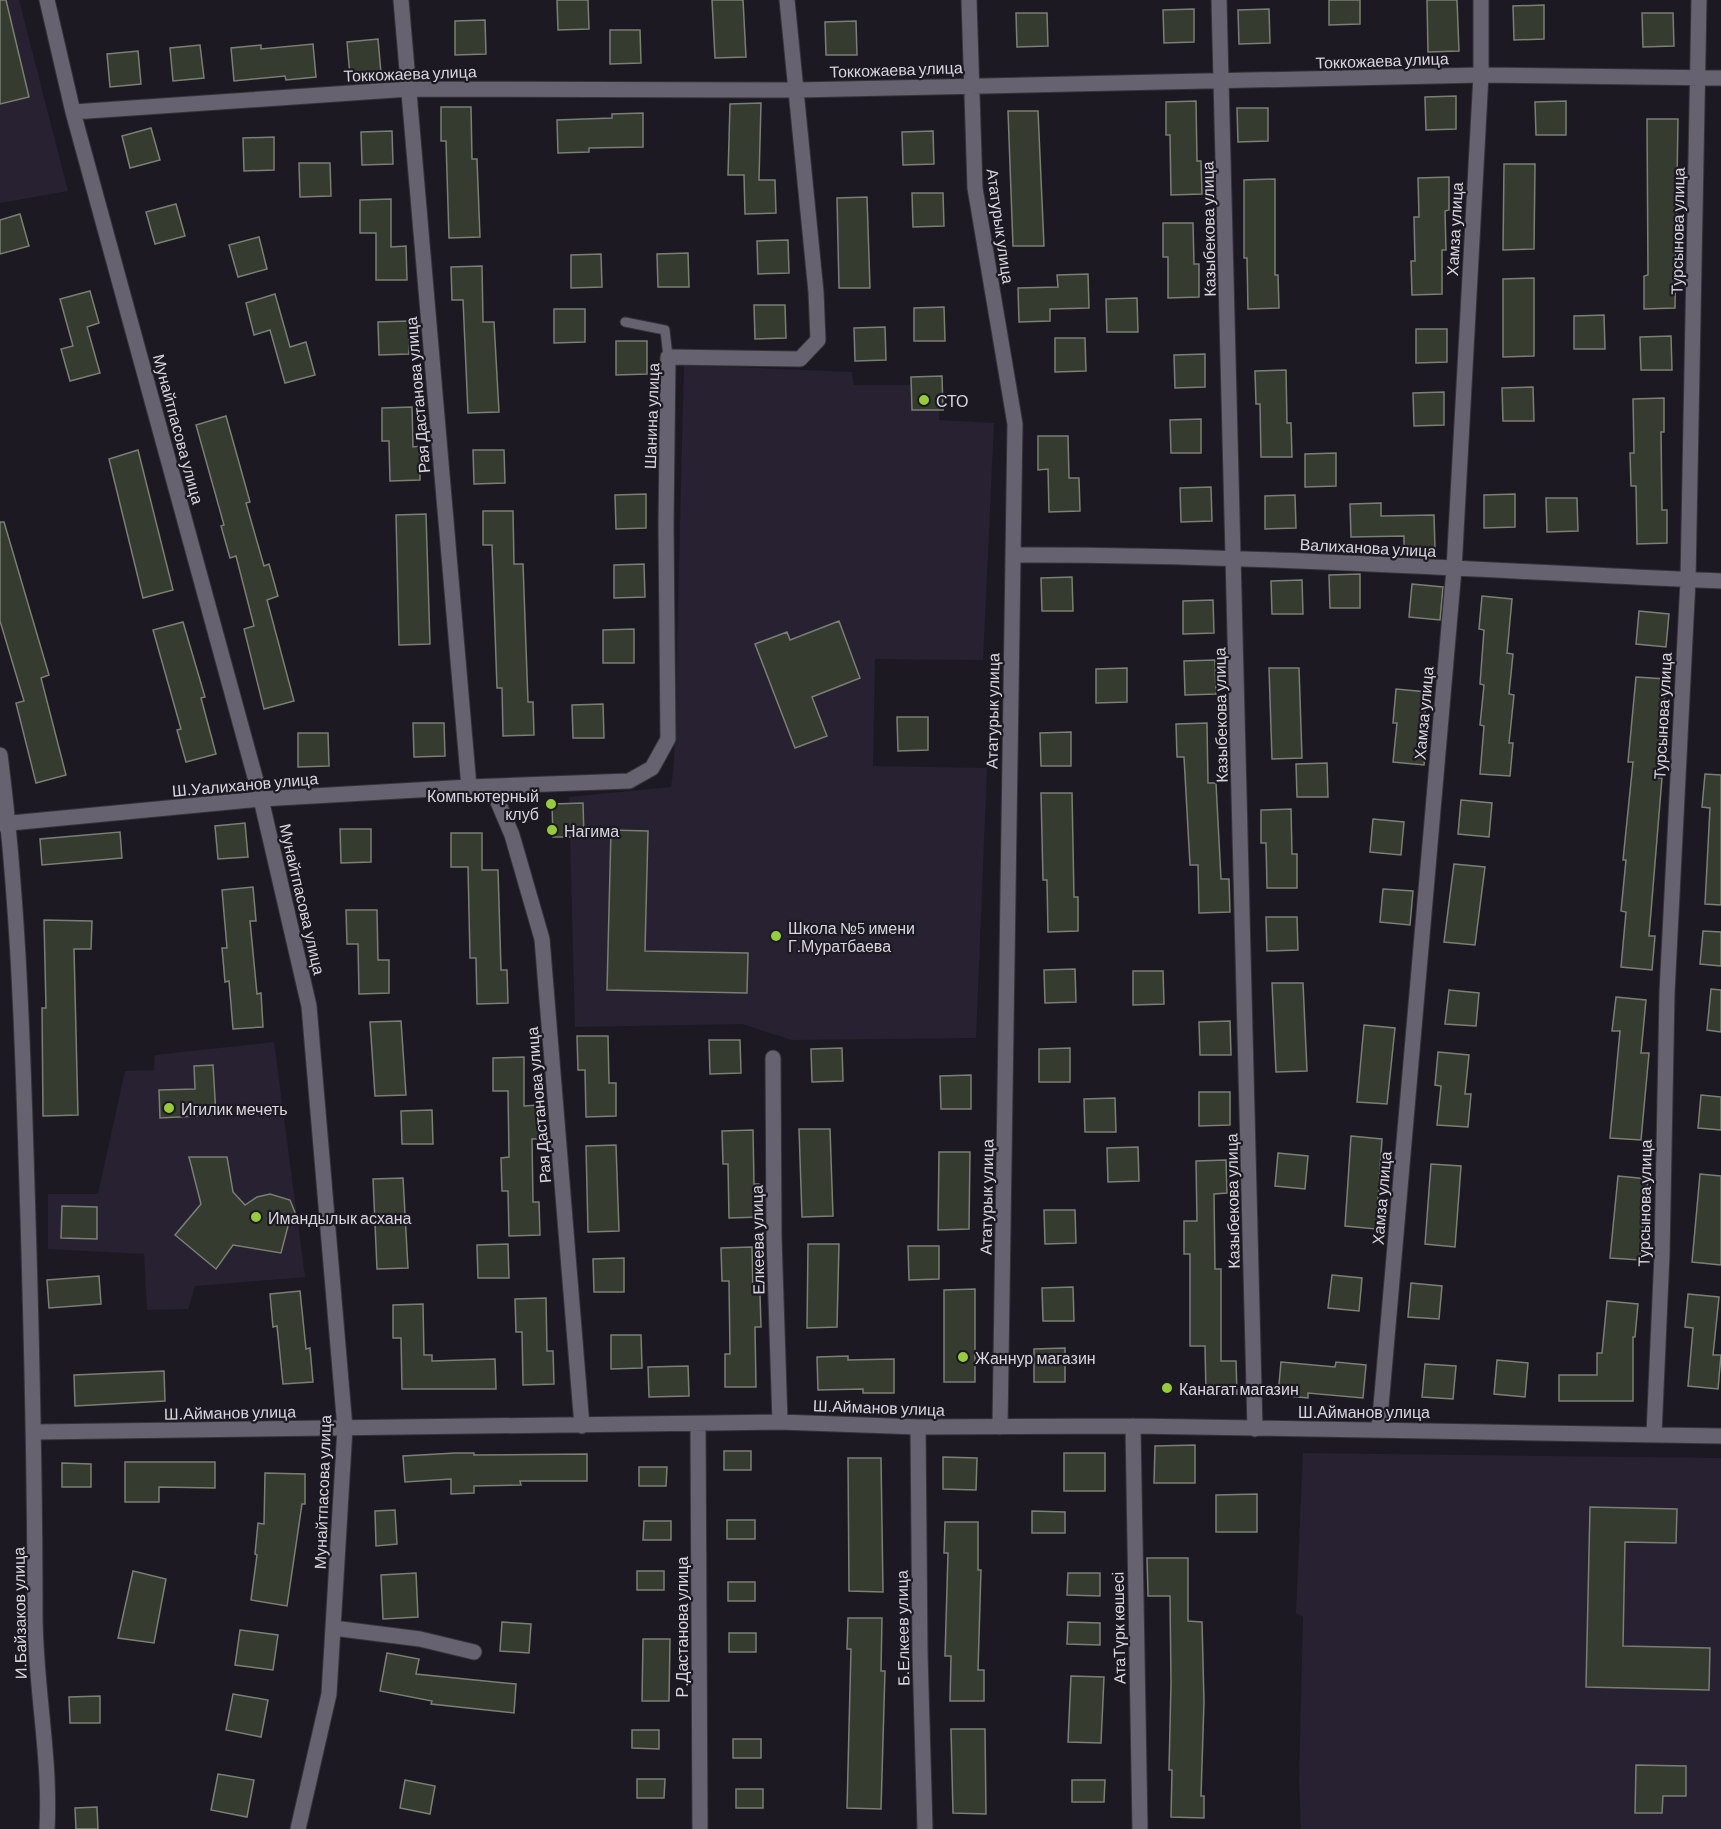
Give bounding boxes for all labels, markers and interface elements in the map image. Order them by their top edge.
street label: Токкожаева улица [1315,48,1449,72]
street label: Токкожаева улица [829,57,963,81]
street label: Токкожаева улица [343,61,477,85]
street label: Казыбекова улица [1197,161,1219,297]
street label: Ататурык улица [984,167,1018,285]
street label: Турсынова улица [1666,167,1688,295]
street label: Хамза улица [1442,182,1466,276]
street label: Рая Дастанова улица [401,316,433,474]
street label: Мунайтпасова улица [150,352,208,506]
street label: Шанина улица [640,362,662,469]
place label: СТО [936,391,969,410]
marker: СТО [917,393,931,407]
street label: Валиханова улица [1299,534,1437,560]
street label: Казыбекова улица [1209,647,1231,783]
street label: Турсынова улица [1649,652,1675,780]
street label: Ататурык улица [981,653,1003,769]
street label: Хамза улица [1409,665,1437,761]
street label: Ш.Уалиханов улица [171,768,319,800]
place label: Компьютерный клуб [427,786,539,823]
marker: Компьютерный клуб [544,797,558,811]
place label: Нагима [564,821,619,840]
street label: Мунайтпасова улица [276,822,330,977]
marker: Нагима [545,823,559,837]
place label: Школа №5 имени Г.Муратбаева [788,918,915,955]
marker: Школа №5 имени Г.Муратбаева [769,929,783,943]
street label: Рая Дастанова улица [522,1026,554,1184]
place label: Игилик мечеть [181,1099,287,1118]
marker: Игилик мечеть [162,1101,176,1115]
street label: Казыбекова улица [1221,1133,1243,1269]
street label: Ататурык улица [975,1139,997,1255]
street label: Турсынова улица [1633,1139,1655,1267]
street label: Хамза улица [1367,1150,1395,1246]
street label: Елкеева улица [747,1185,767,1295]
place label: Имандылык асхана [268,1208,412,1227]
marker: Имандылык асхана [249,1210,263,1224]
place label: Жаннур магазин [975,1348,1096,1367]
marker: Жаннур магазин [956,1350,970,1364]
place label: Канагат магазин [1179,1379,1299,1398]
marker: Канагат магазин [1160,1381,1174,1395]
street label: Ш.Айманов улица [813,1395,945,1419]
street label: Ш.Айманов улица [164,1401,296,1423]
street label: Ш.Айманов улица [1298,1402,1430,1421]
street label: Мунайтпасова улица [310,1414,334,1570]
street label: И.Байзаков улица [8,1547,30,1679]
street label: Р.Дастанова улица [672,1556,691,1698]
street label: Б.Елкеев улица [891,1570,913,1686]
street label: АтаТүрк көшесі [1108,1572,1128,1684]

